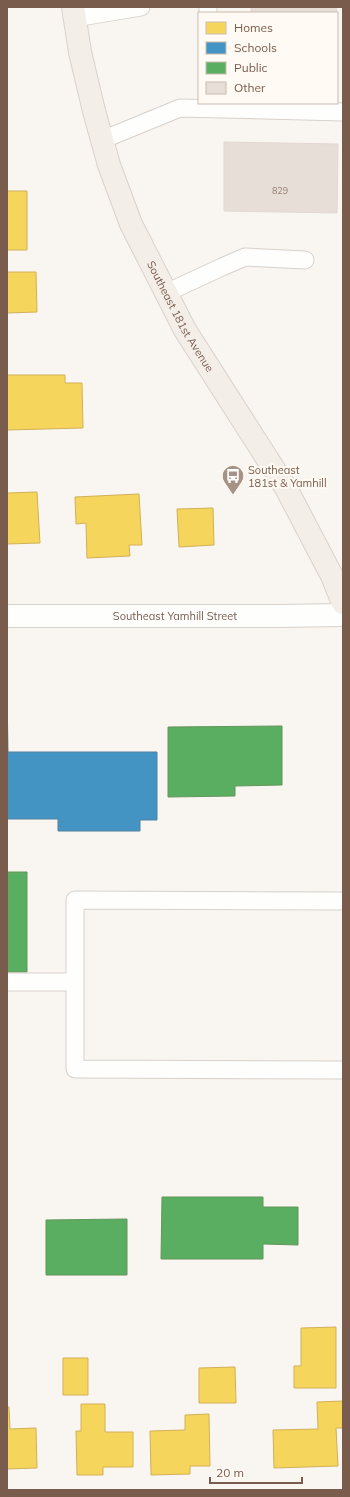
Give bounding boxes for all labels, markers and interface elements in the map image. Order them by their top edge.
legend [198,12,338,104]
text: Homes [234,20,273,35]
text: Schools [234,40,277,55]
text: Public [234,60,268,75]
text: Other [234,80,266,95]
house number: 829 [272,185,288,196]
street label: Southeast 181st Avenue [144,259,217,374]
bus stop icon: Southeast 181st & Yamhill [220,463,246,496]
place label: Southeast 181st & Yamhill [248,463,327,490]
street label: Southeast Yamhill Street [113,609,237,623]
scale bar [210,1459,302,1485]
text: 20 m [216,1465,244,1480]

